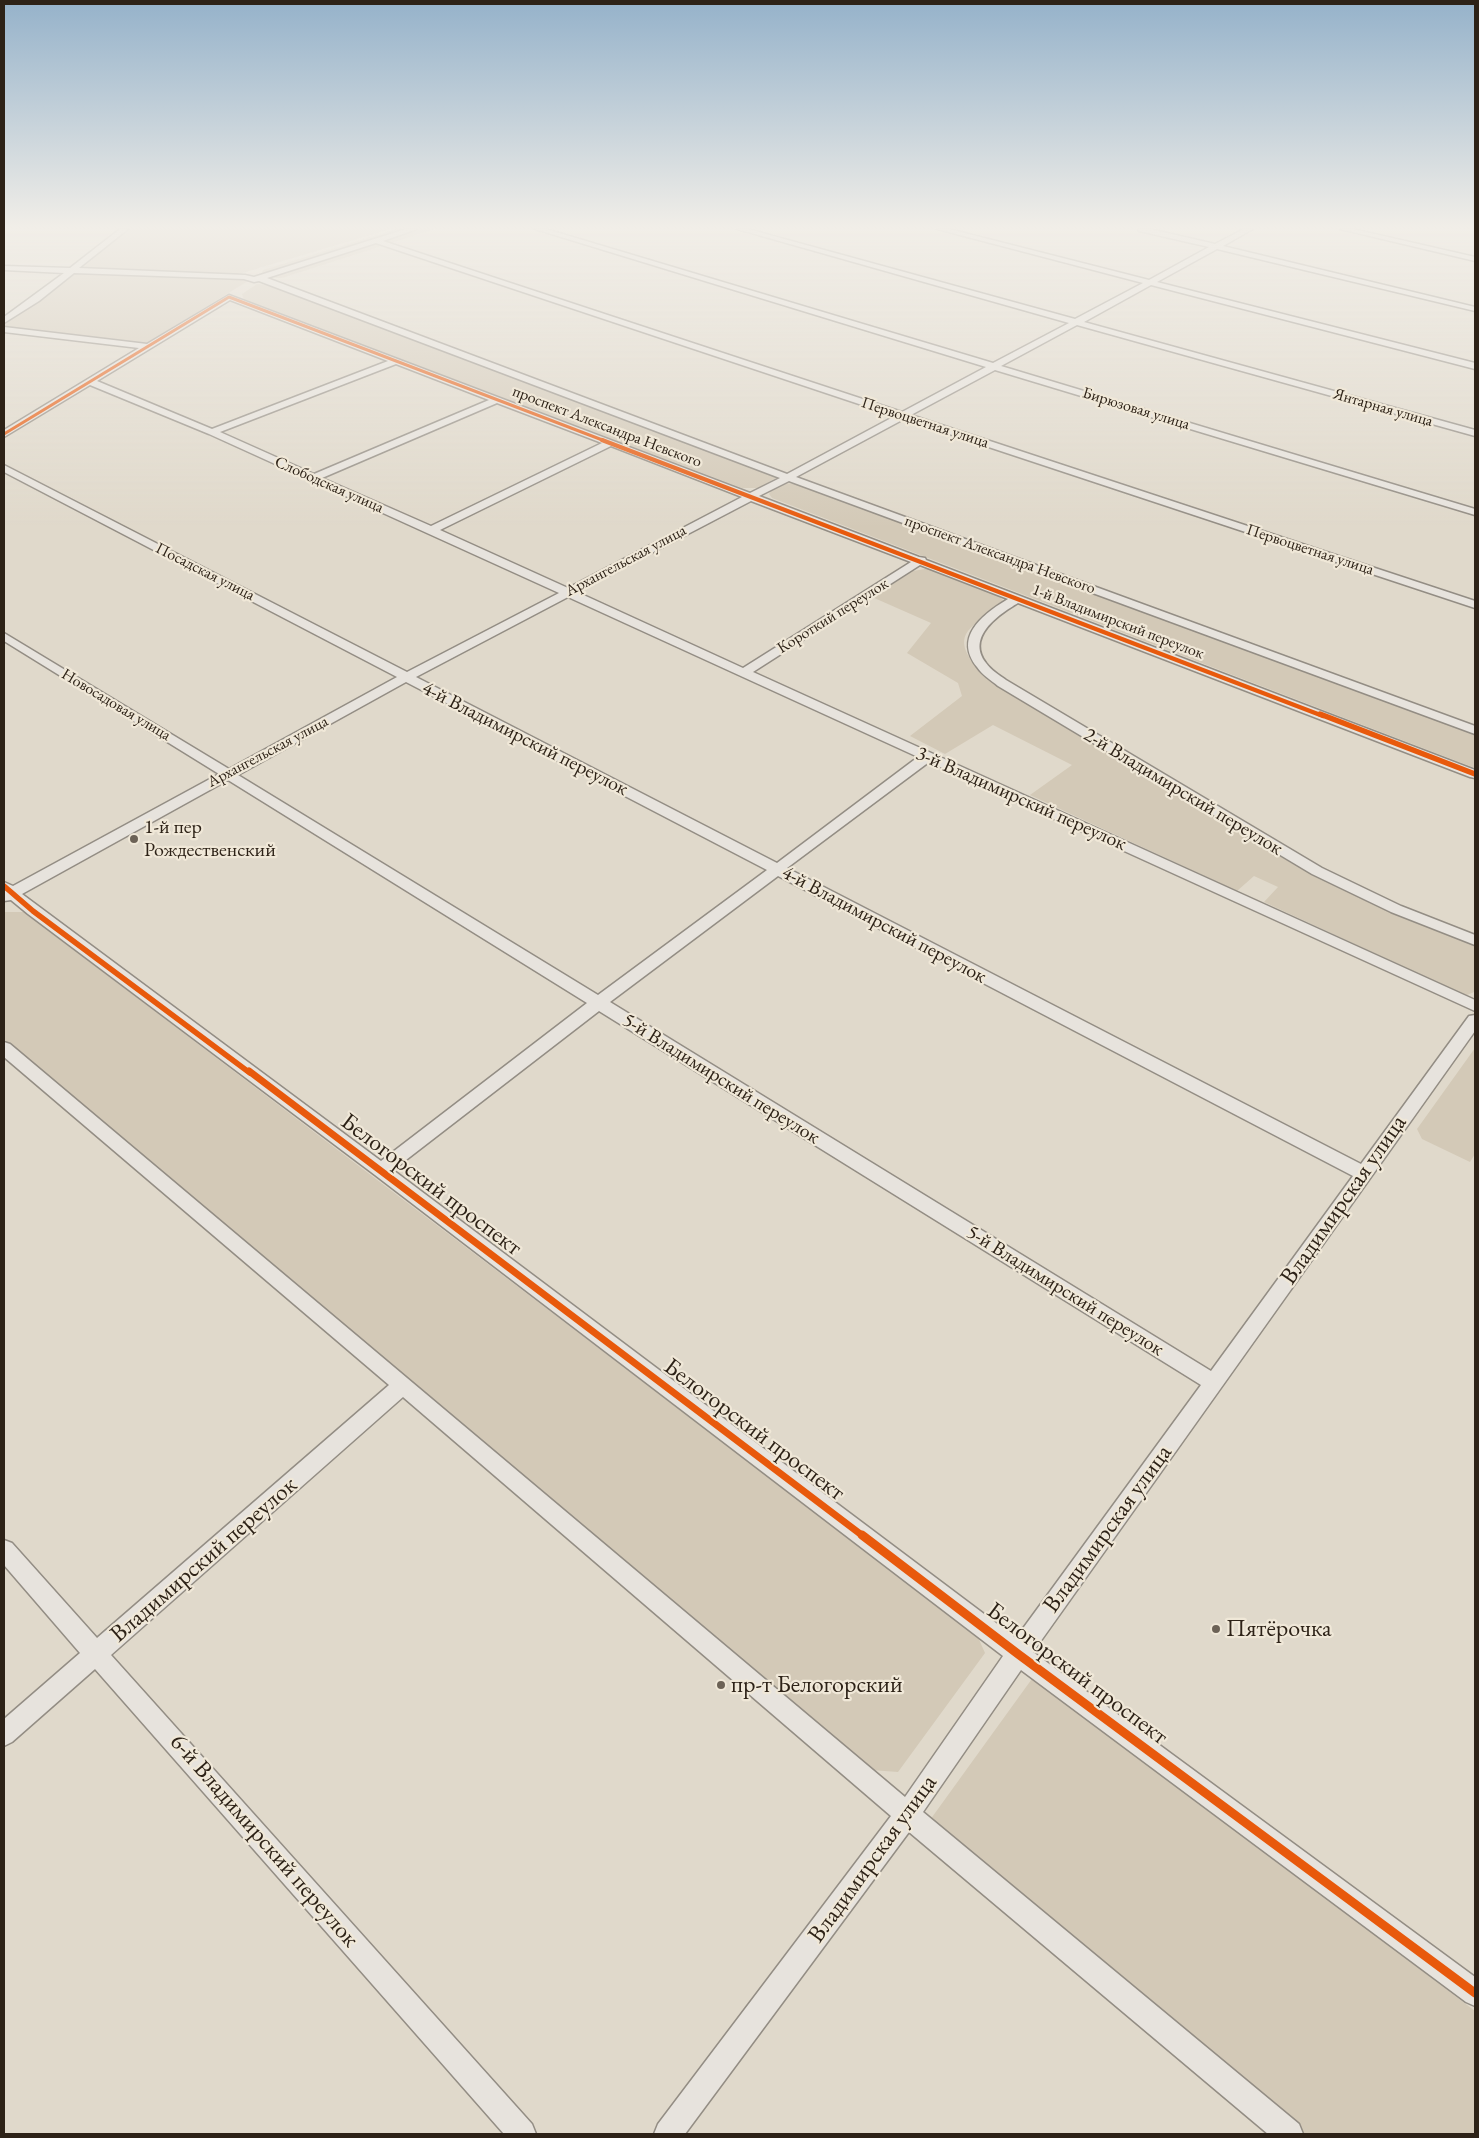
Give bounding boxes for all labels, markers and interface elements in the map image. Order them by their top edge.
street label: проспект Александра Невского [509,382,705,472]
street label: Бирюзовая улица [1080,384,1192,434]
street label: Янтарная улица [1331,385,1435,431]
street label: Первоцветная улица [859,393,991,453]
street label: Слободская улица [272,452,386,518]
street label: проспект Александра Невского [902,512,1098,598]
street label: Первоцветная улица [1244,520,1376,580]
street label: Архангельская улица [562,521,690,601]
street label: Посадская улица [152,539,258,605]
street label: Короткий переулок [774,574,892,658]
street label: 1-й Владимирский переулок [1029,580,1207,664]
street label: Новосадовая улица [58,665,174,745]
street label: 4-й Владимирский переулок [418,677,632,801]
street label: Архангельская улица [204,712,332,792]
street label: 2-й Владимирский переулок [1079,723,1287,861]
street label: 3-й Владимирский переулок [912,742,1130,856]
place label: 1-й пер Рождественский [144,816,276,863]
marker: 1-й пер Рождественский [128,833,140,845]
street label: 4-й Владимирский переулок [778,861,990,989]
street label: 5-й Владимирский переулок [618,1008,824,1150]
street label: Белогорский проспект [335,1108,527,1262]
street label: Владимирская улица [1275,1110,1413,1290]
street label: 5-й Владимирский переулок [962,1220,1168,1362]
street label: Белогорский проспект [658,1353,850,1507]
street label: Владимирская улица [1037,1439,1179,1619]
street label: Владимирский переулок [105,1471,303,1649]
street label: Белогорский проспект [981,1597,1173,1751]
place label: Пятёрочка [1226,1615,1332,1643]
marker: Пятёрочка [1210,1623,1222,1635]
place label: пр-т Белогорский [731,1671,903,1699]
marker: пр-т Белогорский [715,1679,727,1691]
street label: 6-й Владимирский переулок [163,1728,365,1954]
street label: Владимирская улица [802,1769,944,1949]

